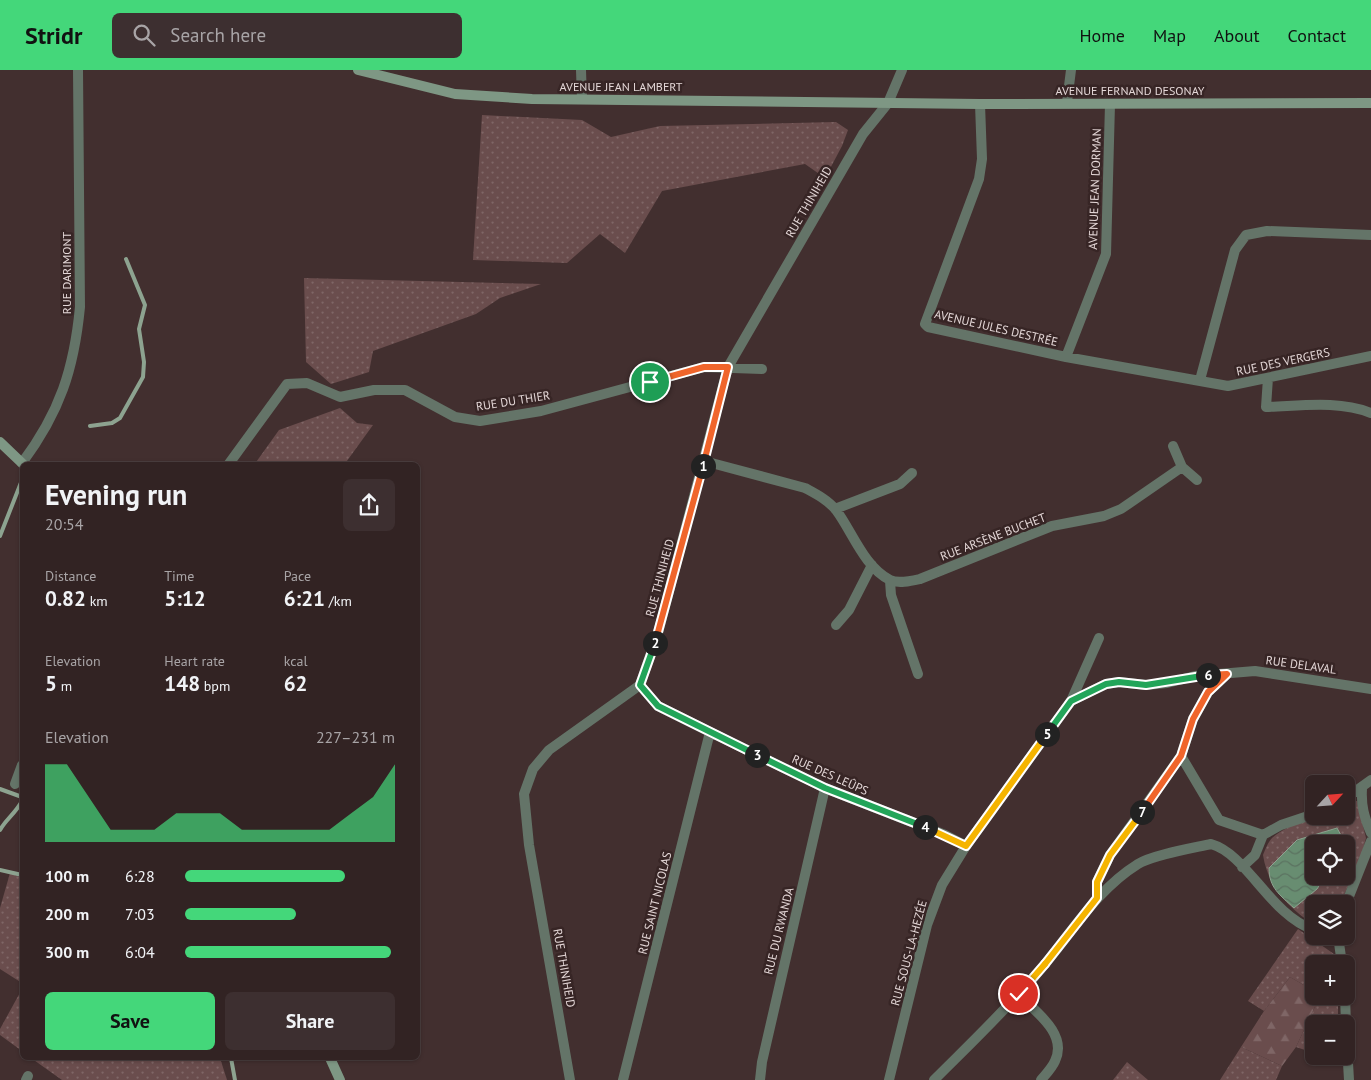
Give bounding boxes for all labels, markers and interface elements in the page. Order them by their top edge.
search box [112,13,462,58]
text: Stridr [25,20,82,51]
icon: search [130,21,158,49]
text: Search here [170,23,266,47]
text: Home [1079,24,1125,47]
text: Map [1153,24,1186,47]
text: About [1214,24,1260,47]
text: Contact [1288,24,1346,47]
street label: AVENUE JEAN LAMBERT [560,79,683,94]
street label: AVENUE FERNAND DESONAY [1055,83,1205,98]
street label: AVENUE JEAN DORMAN [1085,128,1104,250]
street label: RUE THINIHEID [782,163,835,240]
street label: RUE DARIMONT [59,232,74,314]
street label: AVENUE JULES DESTRÉE [933,306,1059,349]
street label: RUE DES VERGERS [1235,344,1331,379]
pin [629,361,671,403]
icon: arrive [636,368,664,396]
street label: RUE DU THIER [475,387,551,414]
pin: 1 [690,454,716,478]
text: 1 [700,457,707,475]
text: Evening run [45,476,187,513]
button: share [343,479,395,531]
street label: RUE ARSÈNE BUCHET [938,509,1048,564]
text: 20:54 [45,514,83,534]
street label: RUE THINIHEID [642,537,677,618]
text: Distance [45,567,96,585]
text: Time [164,567,194,585]
text: Pace [284,567,311,585]
text: 0.82 [45,585,86,612]
text: 5:12 [164,585,206,612]
text: 6:21 [284,585,325,612]
text: km [86,592,108,610]
text: /km [325,592,352,610]
pin: 2 [642,630,668,656]
text: 2 [652,634,659,652]
text: Elevation [45,652,101,670]
text: Heart rate [164,652,225,670]
text: kcal [284,652,308,670]
street label: RUE DELAVAL [1265,652,1337,677]
pin: 6 [1196,662,1220,688]
text: 6 [1205,666,1212,684]
text: 5 [45,670,57,697]
text: 148 [164,670,200,697]
text: 62 [284,670,307,697]
text: m [57,677,72,695]
text: bpm [200,677,230,695]
pin: 5 [1034,722,1060,746]
text: 5 [1044,725,1051,743]
text: Elevation [45,727,109,747]
text: 227–231 m [316,727,395,747]
pin: 3 [744,742,770,768]
text: 3 [754,746,761,764]
street label: RUE DES LEÛPS [790,751,871,798]
north arrow [1305,775,1355,825]
map controls [1305,775,1355,1065]
pin: 7 [1130,800,1154,824]
text: 7 [1139,803,1146,821]
pin: 4 [912,814,938,840]
text: 4 [922,818,929,836]
button: locate [1305,835,1355,885]
street label: RUE SAINT NICOLAS [635,850,674,956]
text: 100 m [45,866,89,886]
text: 6:28 [125,866,155,886]
street label: RUE DU RWANDA [760,886,797,976]
button: layers [1305,895,1355,945]
street label: RUE SOUS-LA-HEZÉE [887,898,930,1007]
text: 200 m [45,904,89,924]
text: 7:03 [125,904,155,924]
street label: RUE THINIHEID [550,927,579,1009]
text: 300 m [45,942,89,962]
text: 6:04 [125,942,155,962]
button: + [1305,955,1355,1005]
pin [998,973,1040,1015]
icon: check [1005,980,1033,1008]
button: Save [45,992,215,1050]
button: Share [225,992,395,1050]
button: − [1305,1015,1355,1065]

